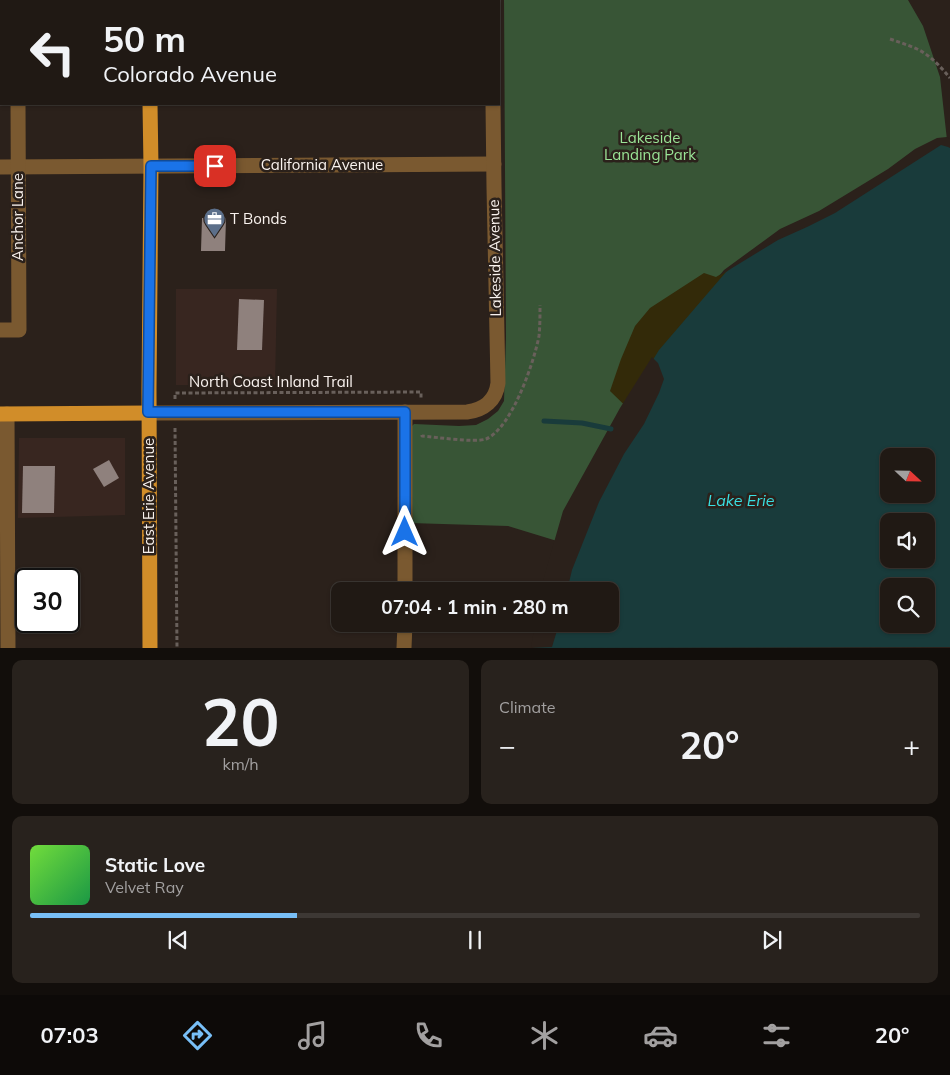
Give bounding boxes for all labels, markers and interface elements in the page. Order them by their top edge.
text: 50 m [103,17,186,61]
icon: left [20,20,85,85]
text: Colorado Avenue [103,60,277,88]
park label: Lakeside Landing Park [604,128,696,164]
pin [194,145,236,187]
icon: arrive [201,152,229,180]
street label: California Avenue [261,155,383,174]
street label: Anchor Lane [8,173,27,261]
street label: Lakeside Avenue [484,199,505,317]
office icon: T Bonds [202,207,226,238]
place label: T Bonds [230,209,287,228]
street label: North Coast Inland Trail [189,372,353,391]
street label: East Erie Avenue [139,438,158,554]
north arrow [880,448,935,502]
map controls [880,448,935,633]
water label: Lake Erie [708,490,775,510]
position arrow [378,505,430,557]
button: sound [880,513,935,568]
speed limit sign: 30 [15,568,80,633]
button: search [880,578,935,633]
text: 07:04 · 1 min · 280 m [381,595,569,619]
text: 20 [201,681,280,762]
text: Climate [499,697,555,717]
text: 20° [679,721,740,769]
text: − [499,728,516,763]
text: + [903,728,920,763]
text: km/h [222,754,259,774]
text: Static Love [105,853,205,877]
text: Velvet Ray [105,877,184,897]
icon: previous [164,926,192,954]
icon: pause [461,926,489,954]
icon: next [758,926,786,954]
icon: directions [180,1018,215,1053]
icon: music [295,1018,330,1053]
icon: phone [411,1018,446,1053]
icon: climate [527,1018,562,1053]
icon: car [643,1018,678,1053]
icon: filters [759,1018,794,1053]
text: 07:03 [40,1021,99,1049]
text: 20° [875,1021,909,1049]

